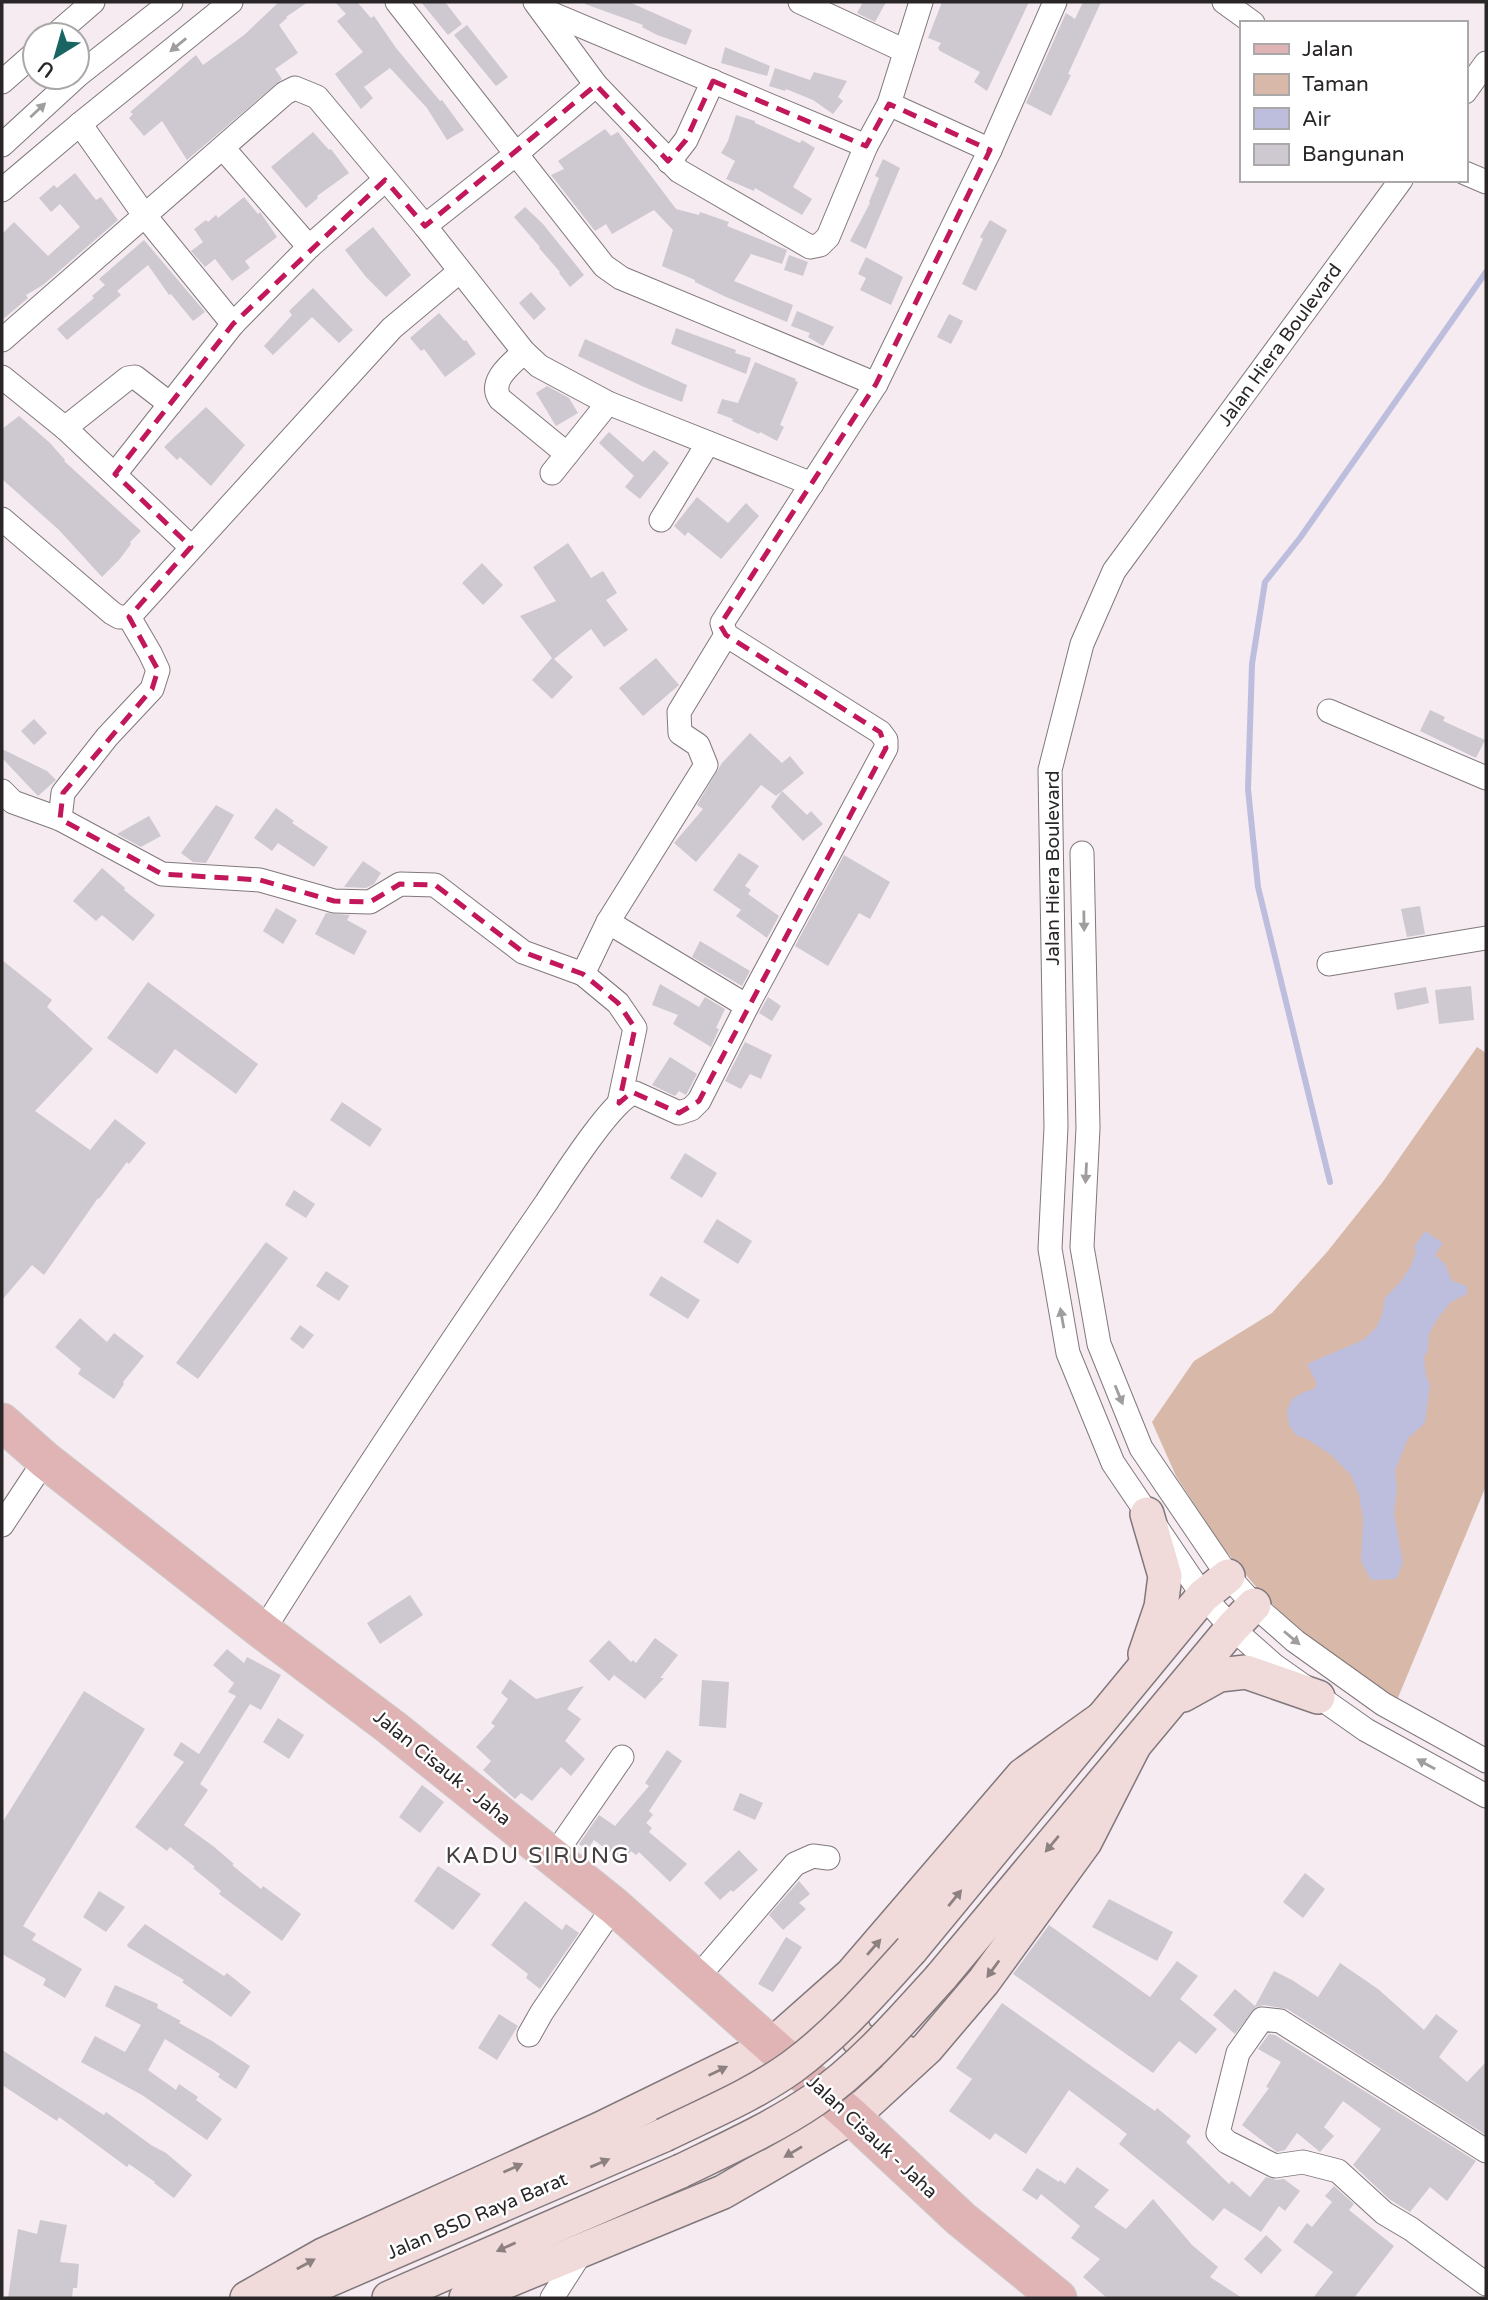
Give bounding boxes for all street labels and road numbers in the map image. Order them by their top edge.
street label: Jalan Hiera Boulevard [1214,260,1346,430]
street label: Jalan Hiera Boulevard [1042,770,1064,966]
street label: Jalan Cisauk - Jaha [369,1706,515,1830]
street label: Jalan Cisauk - Jaha [802,2071,942,2203]
street label: Jalan BSD Raya Barat [383,2168,571,2264]

